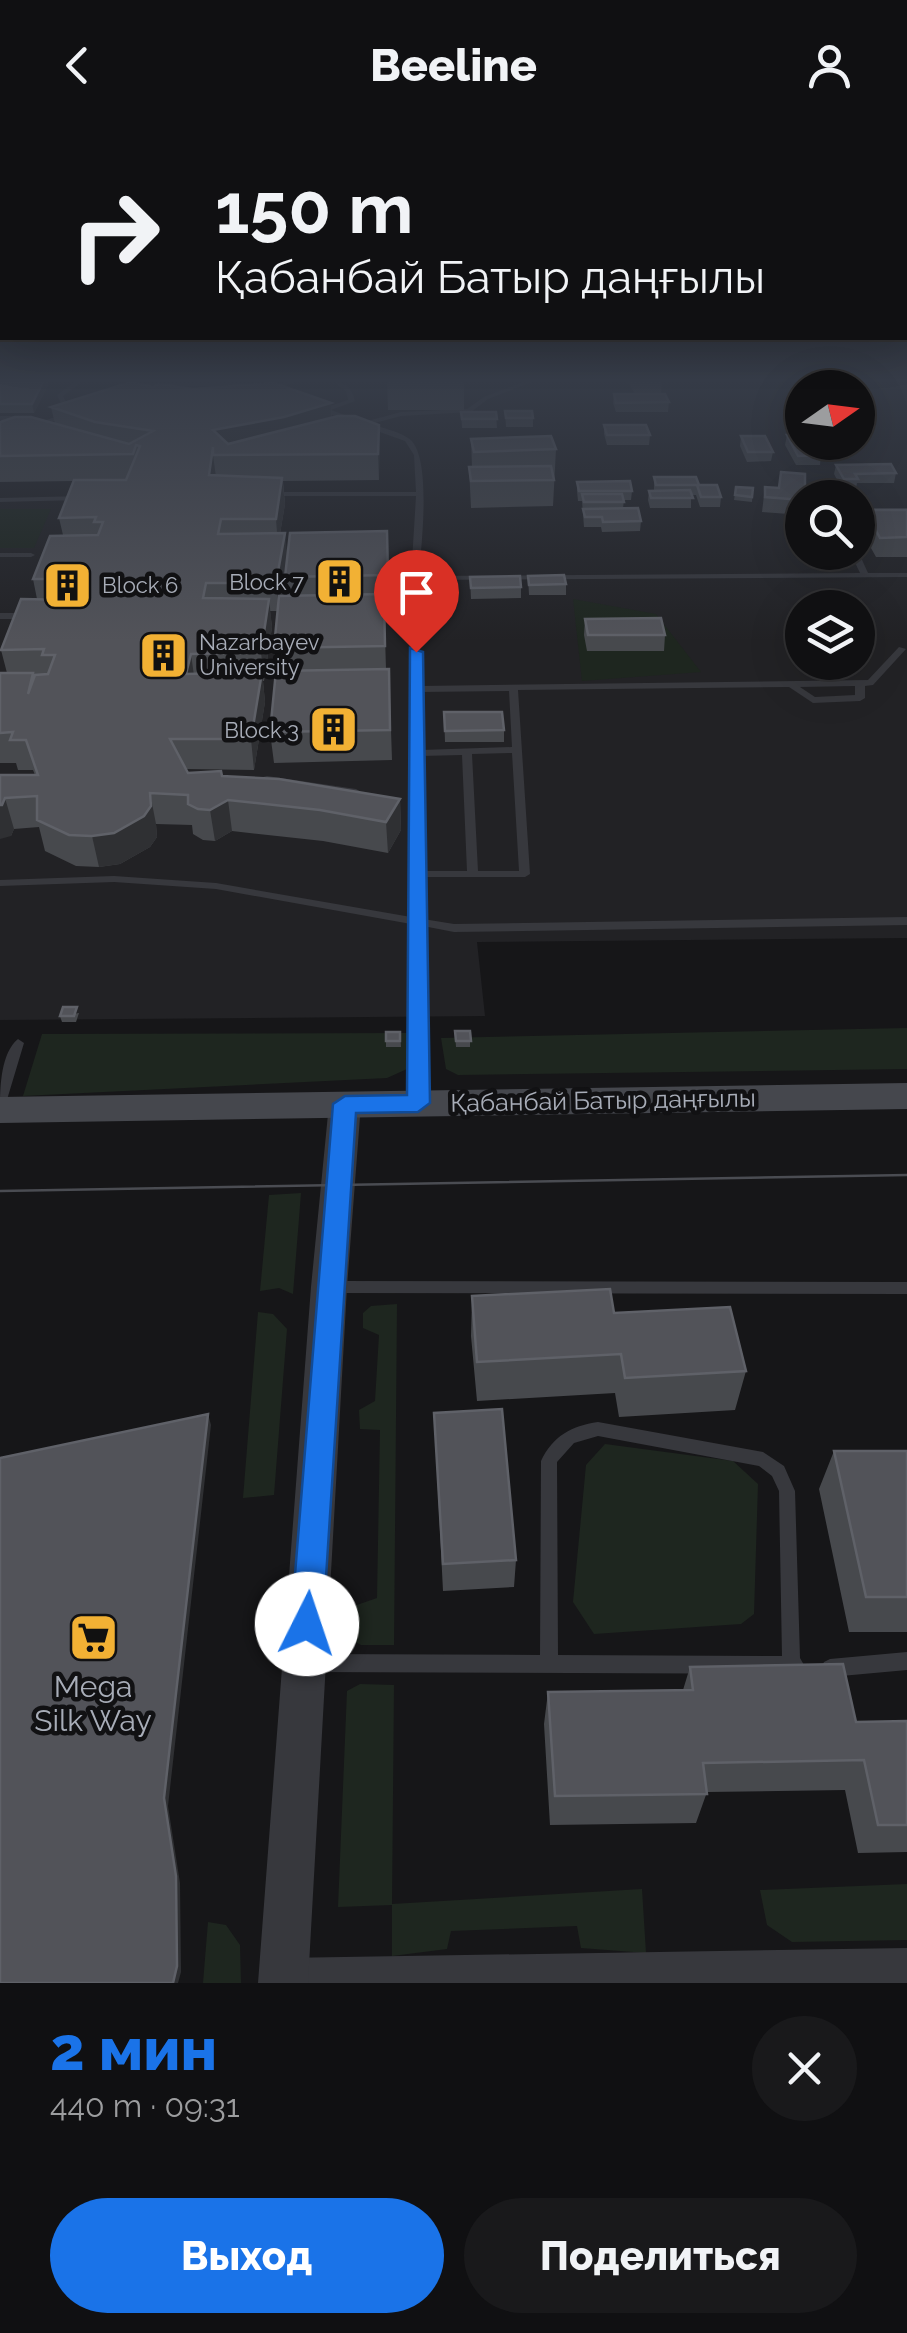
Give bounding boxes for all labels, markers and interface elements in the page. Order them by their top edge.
icon: back [50,38,105,93]
icon: person [802,38,857,93]
text: Beeline [370,39,537,92]
text: 150 m [215,167,413,249]
icon: right [50,170,180,300]
text: Қабанбай Батыр даңғылы [215,251,765,304]
north arrow [785,370,875,460]
map controls [785,370,875,680]
button: search [785,480,875,570]
pin [374,550,459,653]
building icon: Block 7 [313,556,365,608]
building icon: Block 6 [41,559,93,611]
icon: arrive [389,565,444,620]
place label: Block 7 [229,569,304,595]
place label: Block 6 [102,572,178,598]
button: layers [785,590,875,680]
building icon: Nazarbayev University [138,629,190,681]
place label: Nazarbayev University [199,629,320,680]
building icon: Block 3 [308,704,360,756]
place label: Block 3 [224,717,299,743]
street label: Қабанбай Батыр даңғылы [450,1082,756,1118]
position arrow [255,1572,359,1676]
supermarket icon: Mega Silk Way [67,1612,119,1664]
place label: Mega Silk Way [34,1669,152,1738]
text: 2 мин [50,2014,217,2084]
button: close [752,2016,857,2121]
text: 440 m · 09:31 [50,2087,240,2124]
button: Выход [50,2198,444,2313]
button: Поделиться [464,2198,857,2313]

